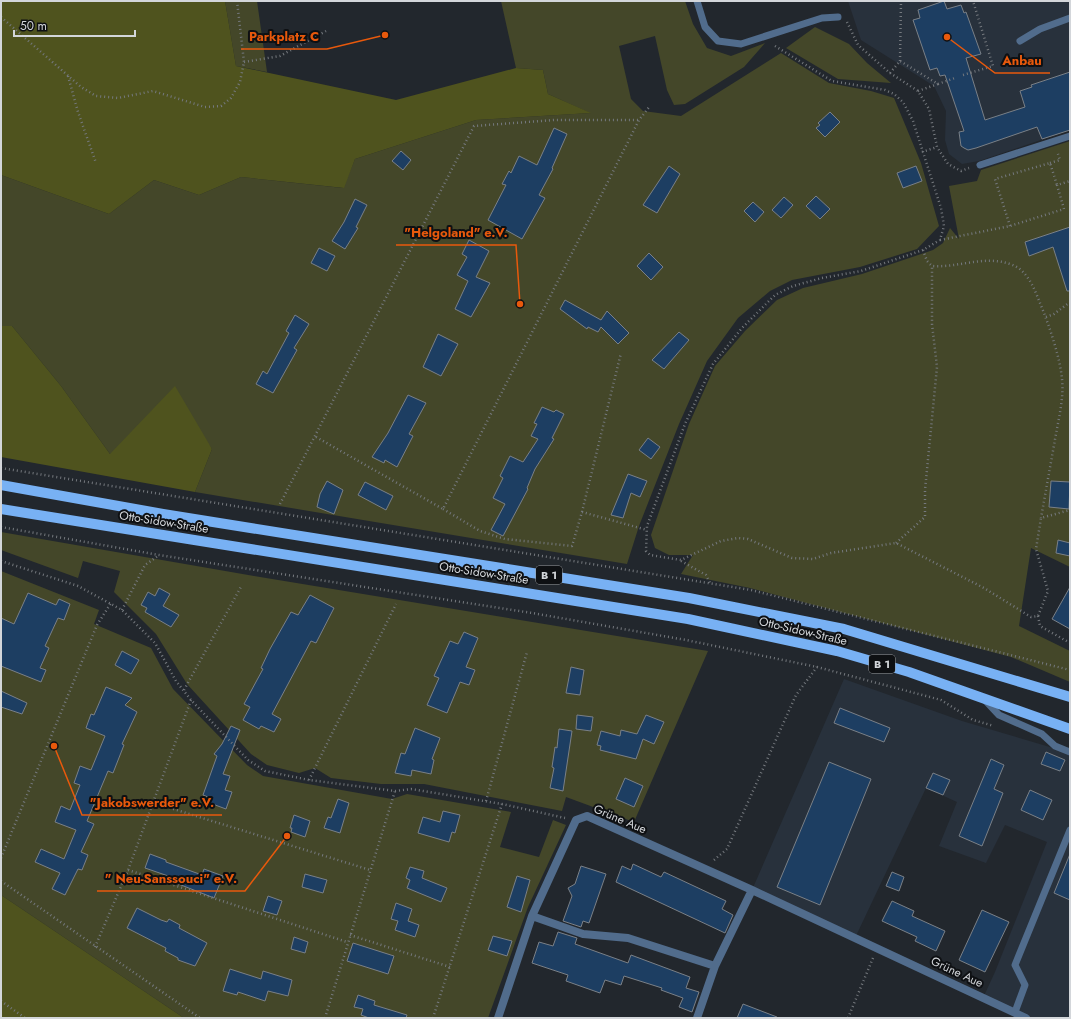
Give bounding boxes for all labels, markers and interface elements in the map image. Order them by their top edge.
scale bar [14,12,135,38]
text: 50 m [20,17,47,35]
callout: Parkplatz C [241,24,327,49]
text: Parkplatz C [249,27,319,46]
callout: Anbau [995,48,1050,73]
text: Anbau [1001,51,1042,70]
callout: "Helgoland" e.V. [396,220,516,245]
text: "Helgoland" e.V. [404,223,508,242]
street label: Otto-Sidow-Straße [118,506,210,538]
street label: Otto-Sidow-Straße [438,557,530,589]
road number: B 1 [536,566,562,584]
street label: Otto-Sidow-Straße [757,612,849,650]
road number: B 1 [869,655,895,673]
callout: "Jakobswerder" e.V. [82,790,222,815]
text: "Jakobswerder" e.V. [90,793,214,812]
street label: Grüne Aue [591,800,649,838]
callout: " Neu-Sanssouci" e.V. [97,866,245,891]
text: " Neu-Sanssouci" e.V. [105,869,237,888]
street label: Grüne Aue [928,952,986,992]

